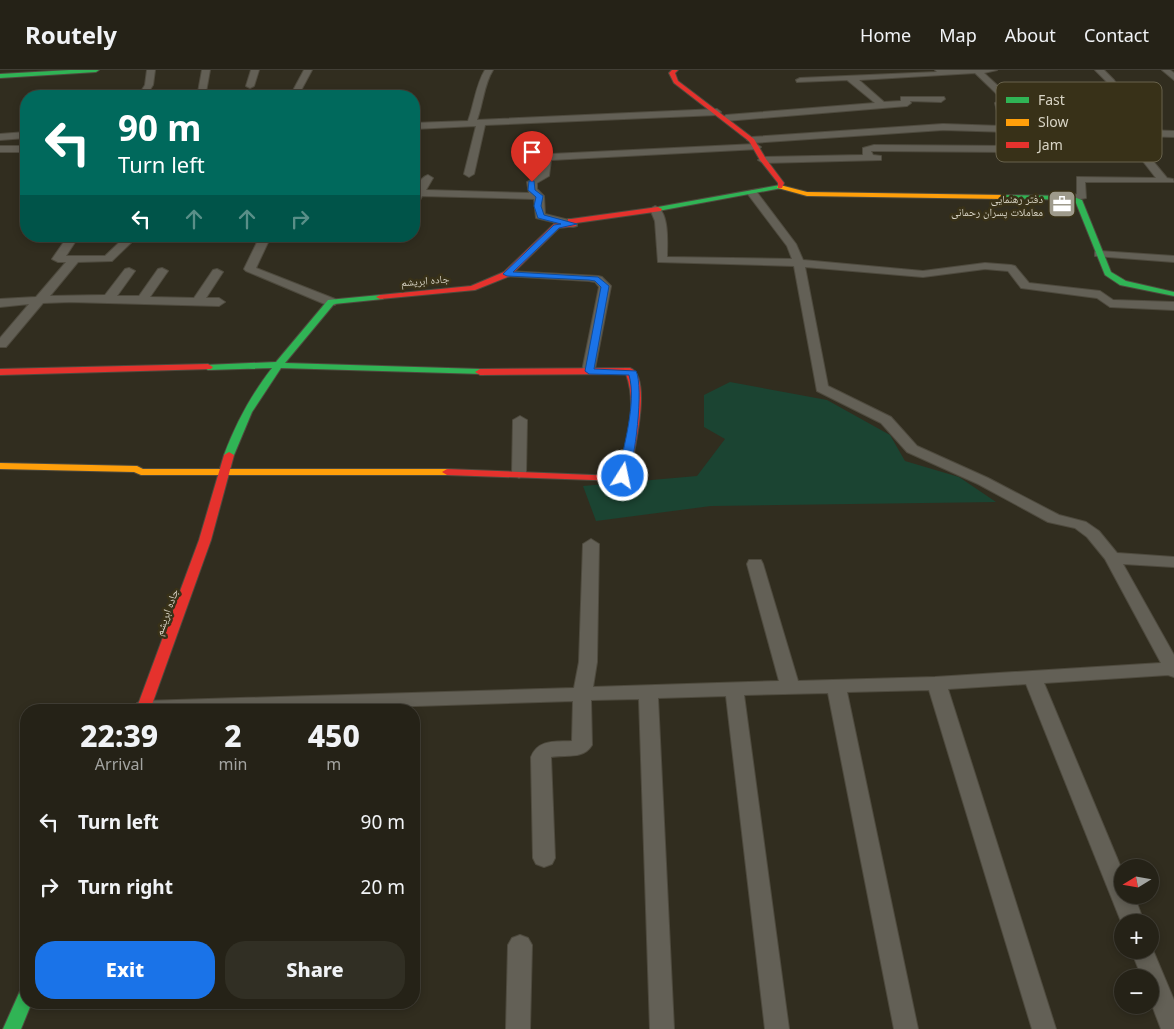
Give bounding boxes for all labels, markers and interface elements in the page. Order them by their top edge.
text: Routely [25,18,117,51]
text: Home [860,23,911,47]
text: Map [939,23,977,47]
text: About [1005,23,1056,47]
text: Contact [1084,23,1149,47]
legend [996,82,1162,162]
text: Fast [1038,90,1065,109]
text: 90 m [118,104,201,151]
icon: left [35,110,100,175]
text: Slow [1038,112,1069,131]
pin [511,131,553,182]
text: Jam [1036,135,1063,154]
icon: arrive [518,138,546,166]
text: Turn left [118,149,205,179]
office icon: دفتر رهنمایی معاملات پسران رحمانی [1047,189,1077,219]
place label: دفتر رهنمایی معاملات پسران رحمانی [951,191,1043,219]
icon: left [127,205,155,233]
icon: ahead [180,205,208,233]
icon: ahead [233,205,261,233]
icon: right [286,205,314,233]
street label: جاده ابریشم [400,270,450,291]
position arrow [596,449,648,501]
street label: جاده ابریشم [151,587,182,638]
text: 22:39 [80,715,158,756]
text: 2 [224,715,242,756]
text: 450 [308,715,360,756]
text: Arrival [95,753,144,775]
text: min [218,753,247,775]
text: m [326,753,341,775]
icon: left [35,808,63,836]
text: Turn left [78,809,159,835]
text: 90 m [361,809,405,835]
north arrow [1114,859,1159,904]
map controls [1114,859,1159,1014]
icon: right [35,873,63,901]
text: Turn right [78,874,173,900]
text: 20 m [361,874,405,900]
button: + [1114,914,1159,959]
button: Exit [35,941,215,999]
button: Share [225,941,405,999]
button: − [1114,969,1159,1014]

